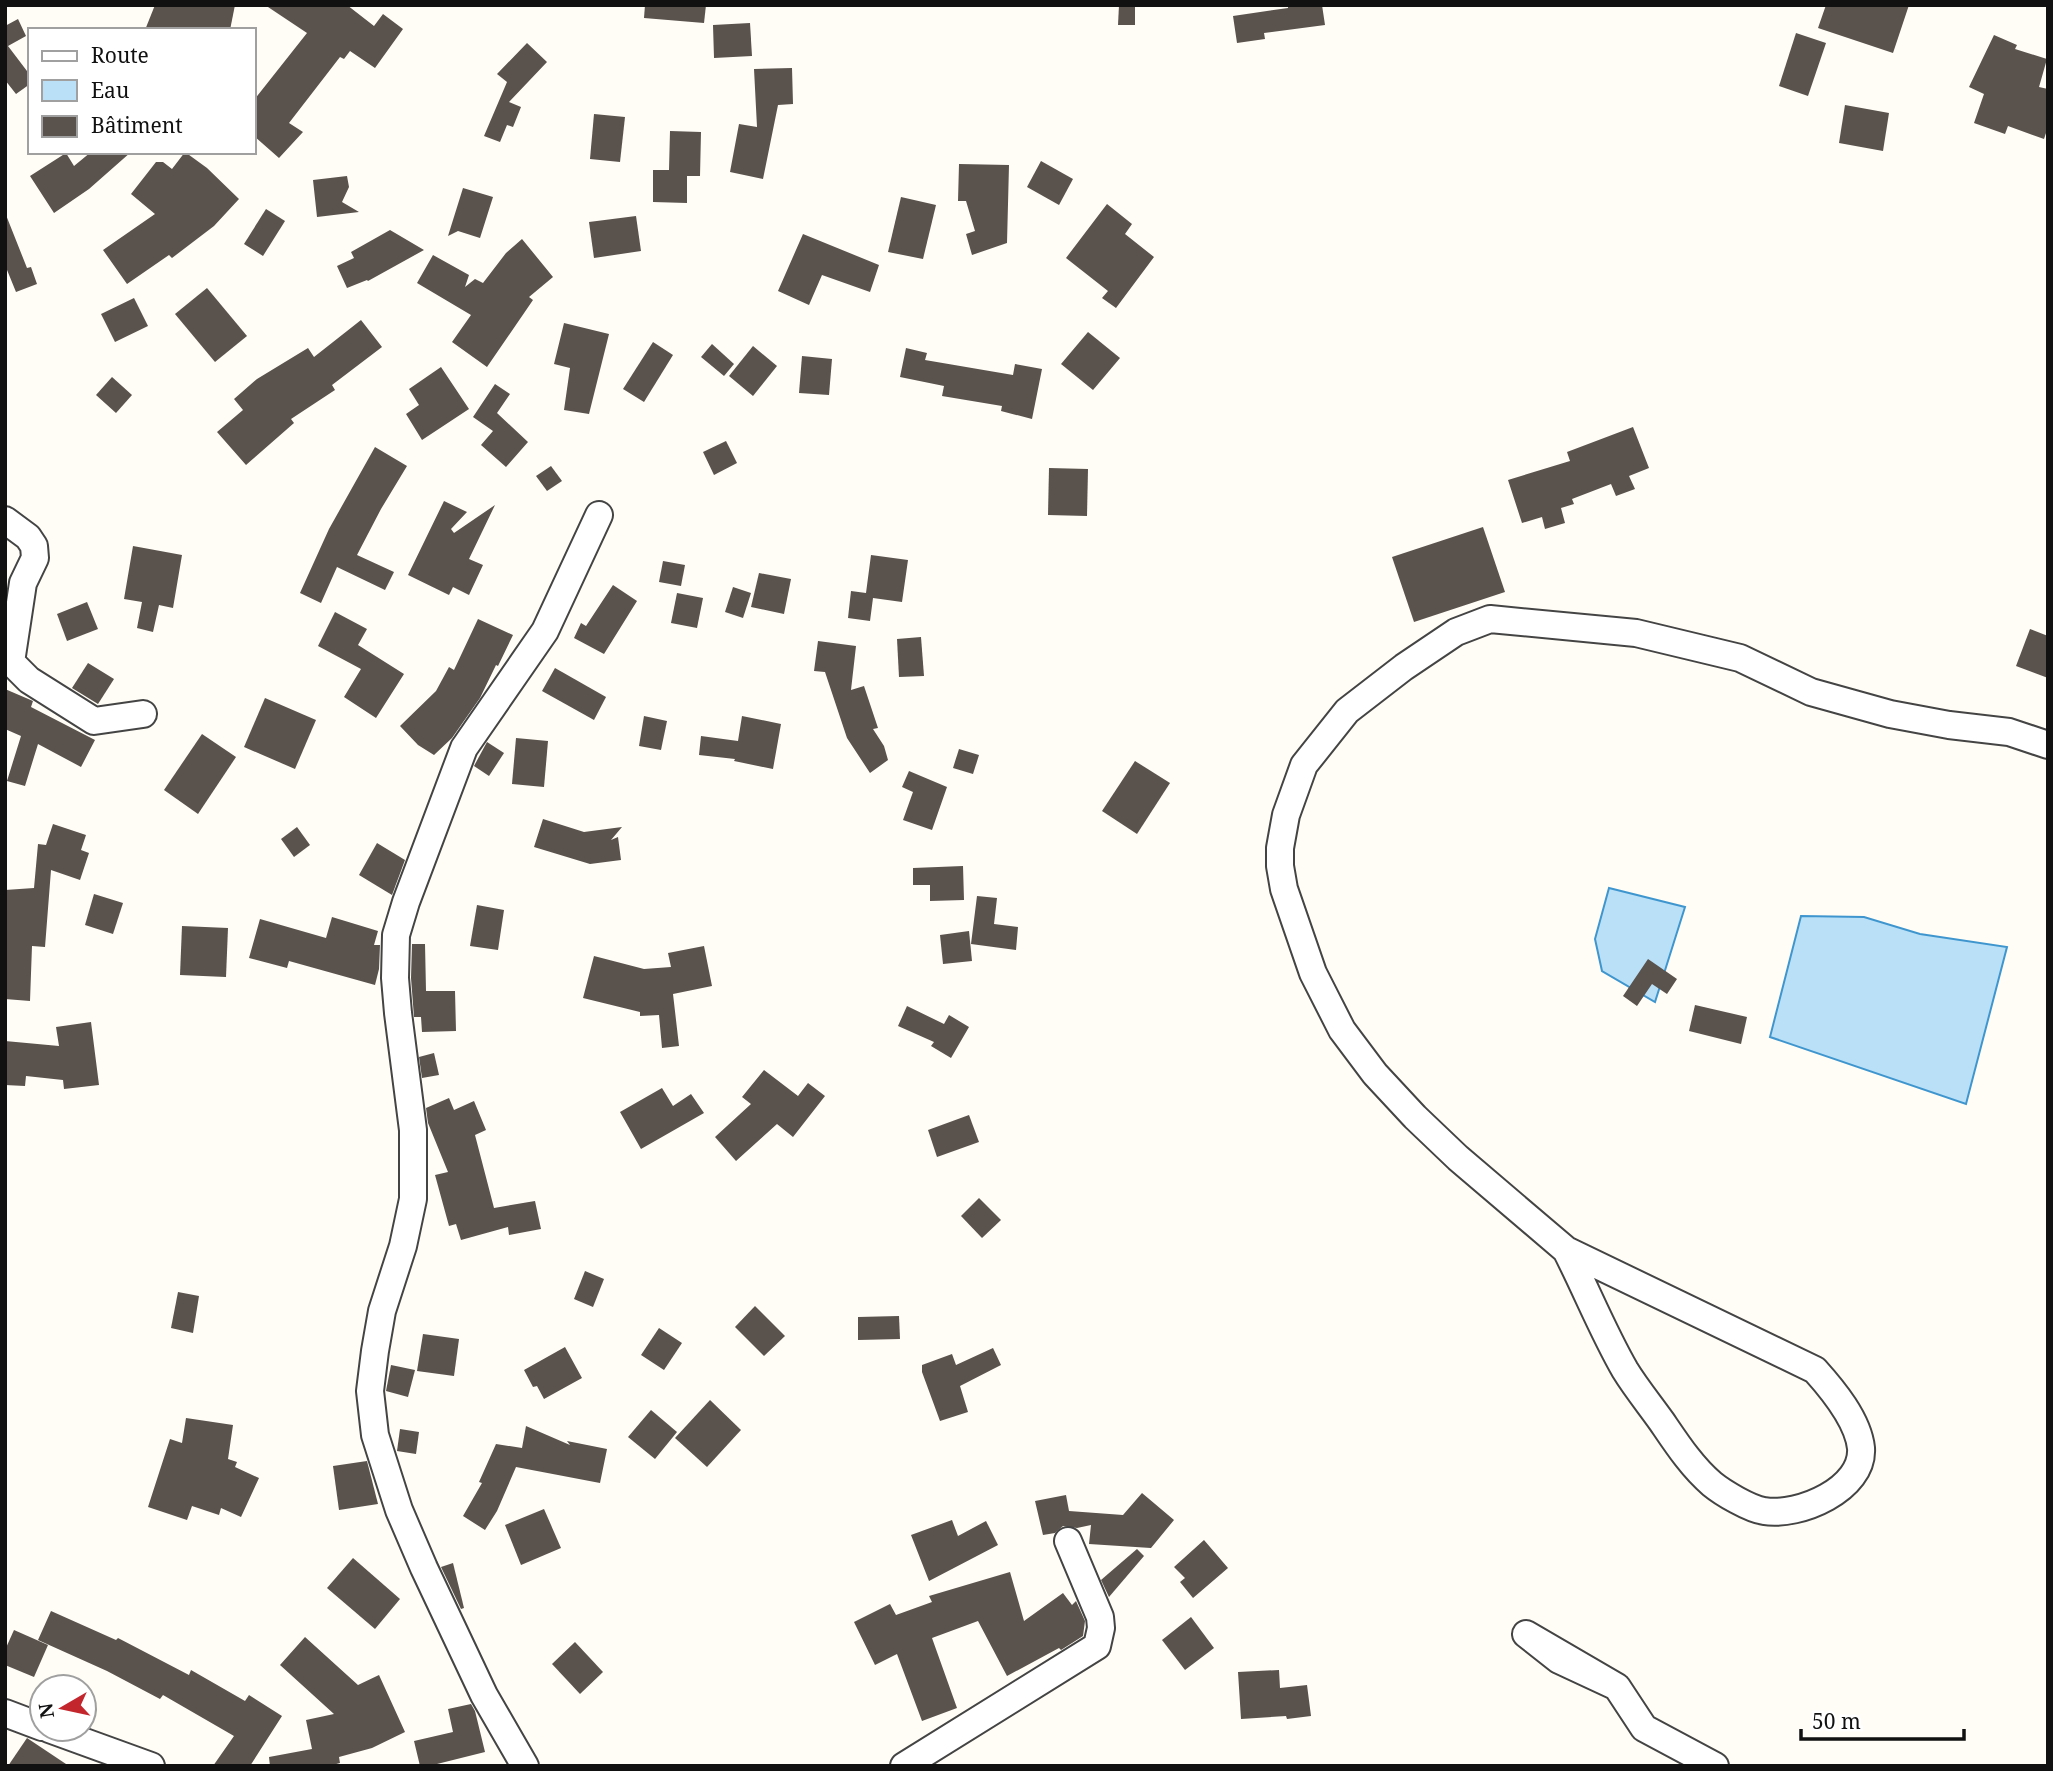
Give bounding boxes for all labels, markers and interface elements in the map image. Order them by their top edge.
legend [28,28,256,154]
text: Route [91,41,149,69]
text: Eau [91,76,129,104]
text: Bâtiment [91,111,183,139]
north arrow [28,1673,98,1743]
scale bar [1801,1698,1964,1742]
text: N [32,1701,60,1720]
text: 50 m [1812,1707,1861,1735]

